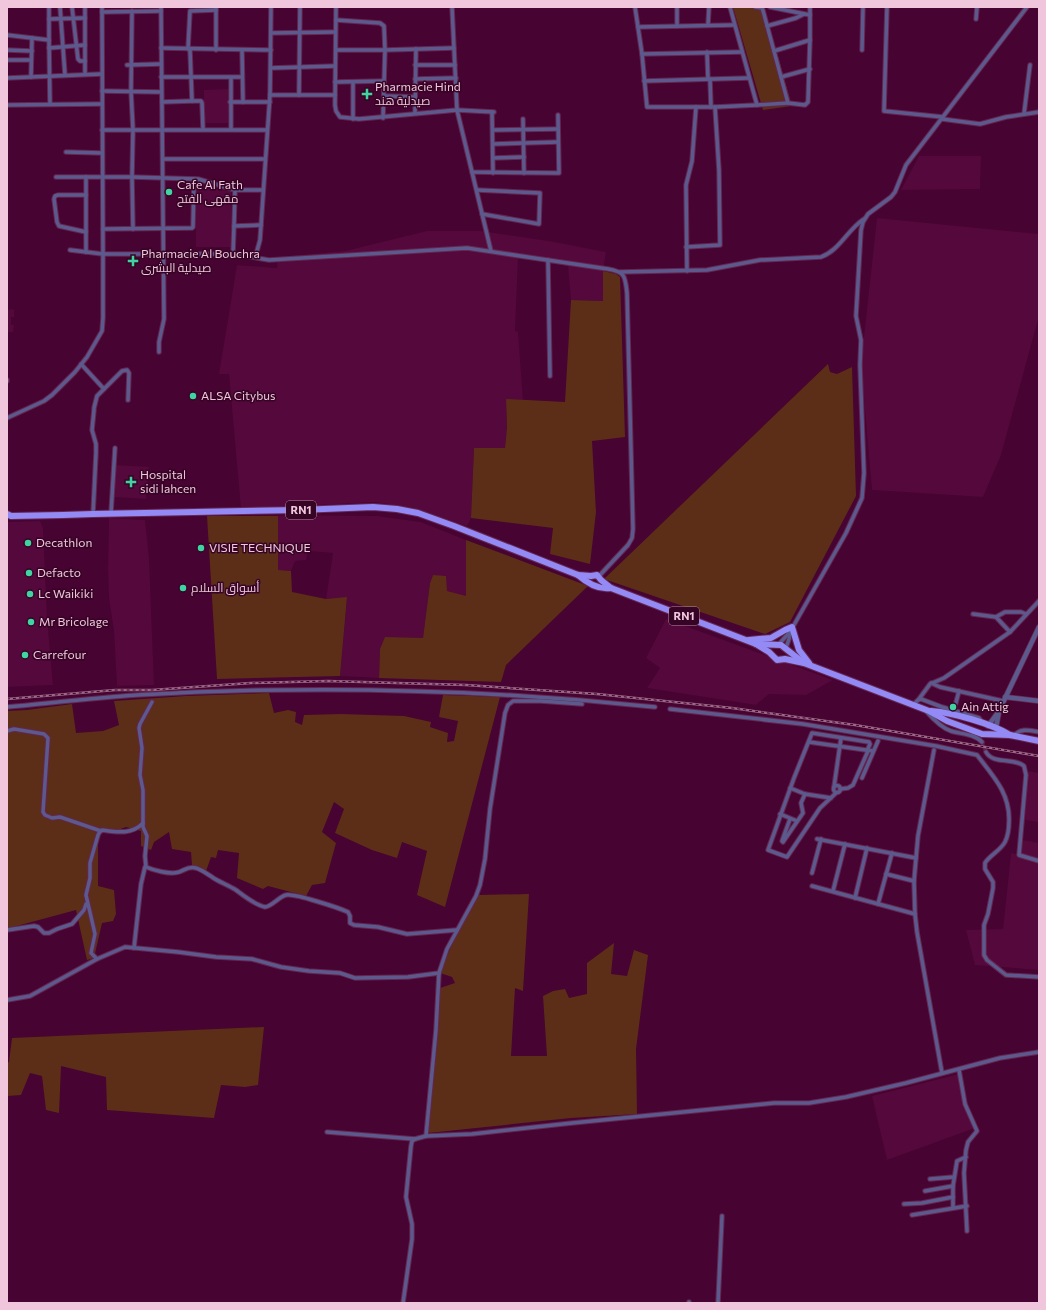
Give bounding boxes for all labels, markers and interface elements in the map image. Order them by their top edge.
place label: Pharmacie Hind صيدلية هند [375,79,461,108]
marker: Pharmacie Hind صيدلية هند [362,89,372,99]
place label: Cafe Al Fath مقهى الفتح [177,177,243,207]
marker: Cafe Al Fath مقهى الفتح [164,187,174,197]
place label: Pharmacie Al Bouchra صيدلية البشرى [141,246,260,275]
marker: Pharmacie Al Bouchra صيدلية البشرى [128,256,138,266]
place label: ALSA Citybus [201,388,275,402]
marker: ALSA Citybus [188,391,198,401]
place label: Hospital sidi lahcen [140,467,196,495]
marker: Hospital sidi lahcen [125,476,137,488]
road number: RN1 [286,501,316,519]
place label: Decathlon [36,535,92,549]
marker: Decathlon [23,538,33,548]
place label: VISIE TECHNIQUE [209,540,311,554]
marker: VISIE TECHNIQUE [196,543,206,553]
place label: Defacto [37,565,81,579]
marker: Defacto [24,568,34,578]
place label: أسواق السلام [191,580,259,596]
marker: أسواق السلام [178,583,188,593]
place label: Lc Waikiki [38,586,93,600]
marker: Lc Waikiki [25,589,35,599]
road number: RN1 [669,607,699,625]
place label: Mr Bricolage [39,614,108,628]
marker: Mr Bricolage [26,617,36,627]
place label: Carrefour [33,647,86,661]
marker: Carrefour [20,650,30,660]
place label: Ain Attig [961,699,1009,713]
marker: Ain Attig [948,702,958,712]

